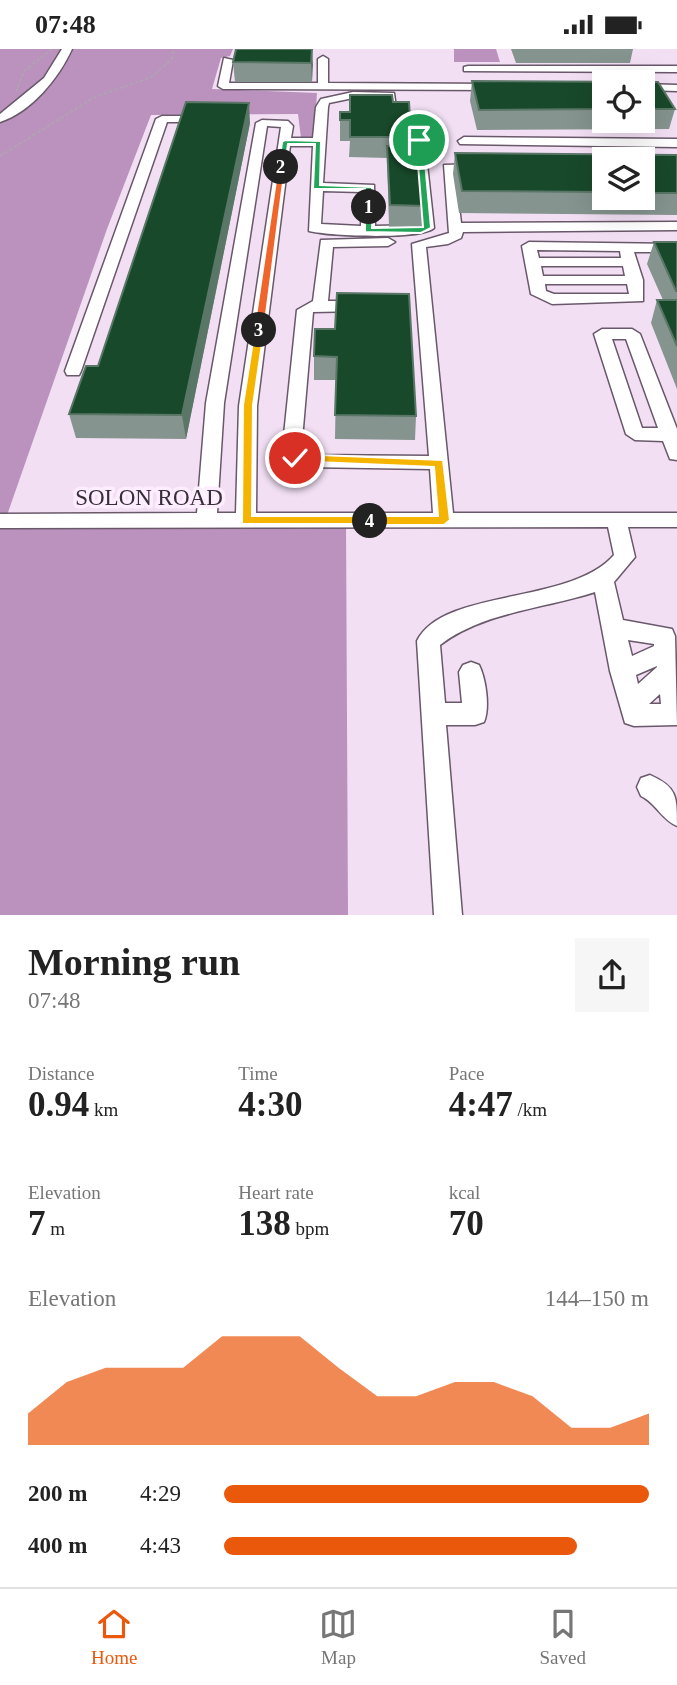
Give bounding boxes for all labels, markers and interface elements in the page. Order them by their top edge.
text: 07:48 [35,10,96,39]
map controls [592,70,655,210]
button: locate [592,70,655,133]
pin [389,110,449,170]
icon: arrive [400,121,438,159]
button: layers [592,147,655,210]
pin: 2 [264,149,298,185]
text: 2 [276,156,285,177]
pin: 1 [352,189,386,225]
text: 1 [364,196,373,217]
pin: 3 [242,313,276,347]
text: 3 [254,319,263,340]
pin [265,428,325,488]
icon: check [276,439,314,477]
street label: SOLON ROAD [75,485,223,510]
pin: 4 [352,503,388,539]
text: 4 [365,510,374,531]
button: share [575,938,649,1012]
text: Morning run [28,941,240,983]
text: 07:48 [28,988,80,1013]
text: Distance [28,1063,94,1084]
text: Time [238,1063,278,1084]
text: Pace [449,1063,485,1084]
text: 0.94 [28,1085,89,1124]
text: 4:30 [238,1085,302,1124]
text: 4:47 [449,1085,513,1124]
text: km [89,1099,118,1120]
text: /km [513,1099,547,1120]
text: Elevation [28,1182,101,1203]
text: Heart rate [238,1182,314,1203]
text: kcal [449,1182,480,1203]
text: 7 [28,1204,46,1243]
text: 138 [238,1204,291,1243]
text: 70 [449,1204,484,1243]
text: m [46,1218,65,1239]
text: bpm [291,1218,329,1239]
text: Elevation [28,1286,116,1311]
text: 144–150 m [545,1286,649,1311]
text: 200 m [28,1481,87,1506]
text: 4:29 [140,1481,181,1506]
text: 400 m [28,1533,87,1558]
text: 4:43 [140,1533,181,1558]
tab: Home [91,1605,137,1669]
tab: Map [319,1605,357,1669]
tab: Saved [540,1605,586,1669]

